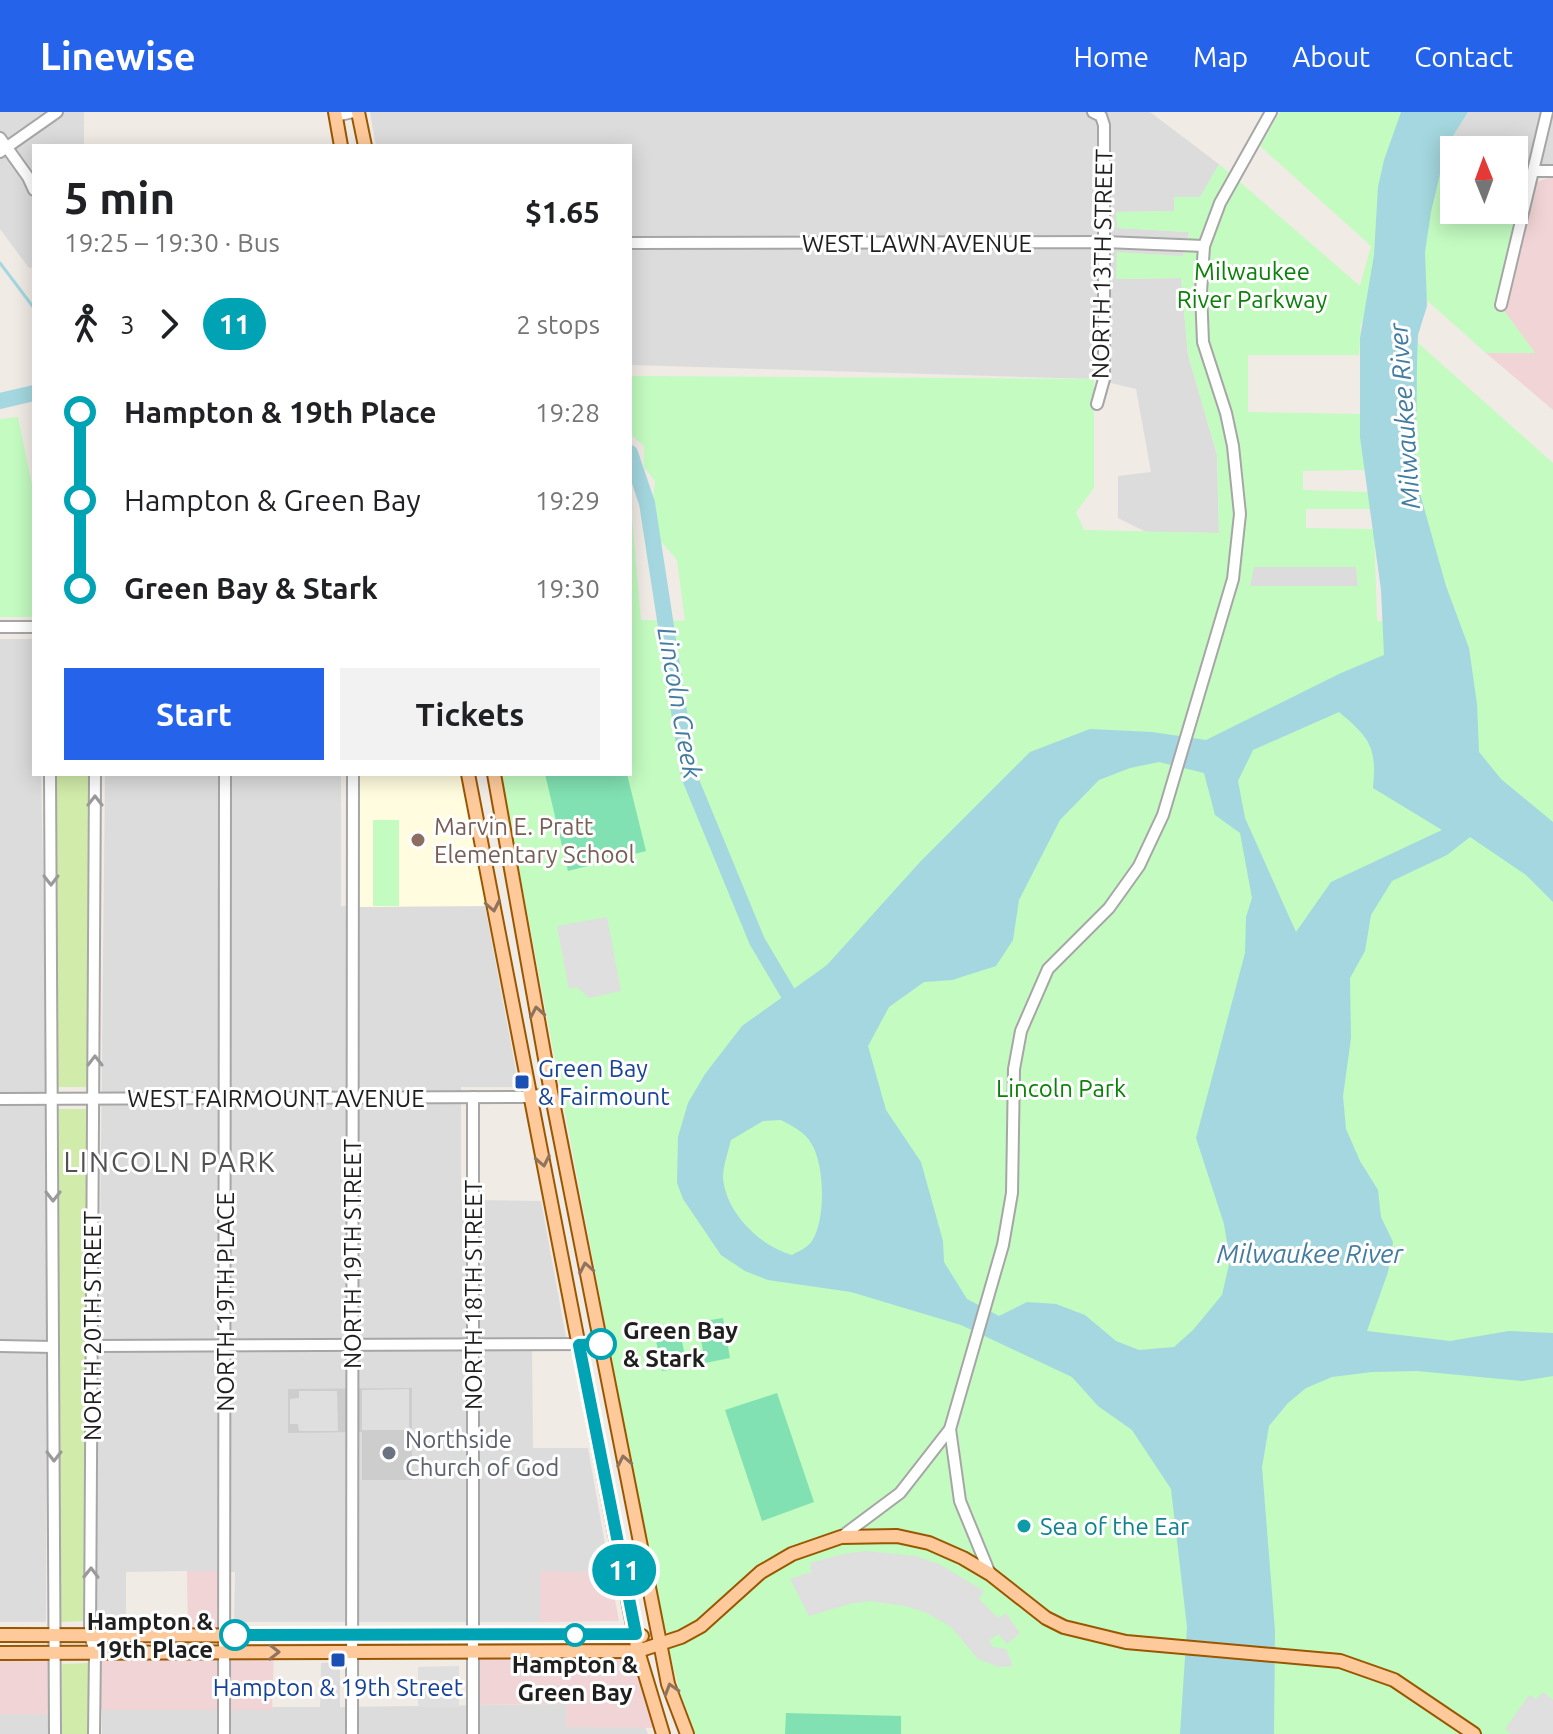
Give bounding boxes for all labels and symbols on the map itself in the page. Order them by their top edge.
north arrow [1440,136,1528,224]
street label: NORTH 13TH STREET [1086,149,1118,379]
street label: WEST LAWN AVENUE [802,230,1032,257]
park label: Milwaukee River Parkway [1177,258,1328,313]
water label: Milwaukee River [1383,321,1425,510]
water label: Lincoln Creek [652,625,708,782]
one-way arrow [86,794,104,807]
place label: Marvin E. Pratt Elementary School [434,813,635,868]
marker: Marvin E. Pratt Elementary School [409,831,427,849]
one-way arrow [42,874,60,887]
one-way arrow [484,898,501,912]
one-way arrow [530,1005,547,1019]
one-way arrow [86,1054,104,1067]
place label: Green Bay & Fairmount [538,1055,670,1110]
marker: Green Bay & Fairmount [513,1073,531,1091]
park label: Lincoln Park [996,1075,1126,1102]
street label: WEST FAIRMOUNT AVENUE [127,1085,425,1112]
street label: NORTH 19TH STREET [339,1139,366,1369]
district label: LINCOLN PARK [64,1146,276,1177]
one-way arrow [533,1154,550,1168]
street label: NORTH 18TH STREET [460,1180,487,1410]
one-way arrow [44,1190,62,1203]
street label: NORTH 19TH PLACE [212,1192,239,1412]
street label: NORTH 20TH STREET [79,1211,106,1441]
water label: Milwaukee River [1217,1239,1404,1268]
one-way arrow [578,1261,595,1274]
place label: Green Bay & Stark [623,1317,738,1372]
marker: Green Bay & Stark [586,1329,616,1359]
place label: Northside Church of God [405,1426,559,1481]
marker: Northside Church of God [380,1444,398,1462]
one-way arrow [45,1450,63,1463]
one-way arrow [616,1454,633,1468]
place label: Sea of the Ear [1040,1513,1189,1540]
marker: Sea of the Ear [1015,1517,1033,1535]
line badge: 11 [588,1544,660,1596]
one-way arrow [82,1566,100,1579]
place label: Hampton & 19th Place [87,1608,213,1663]
marker: Hampton & 19th Place [220,1620,250,1650]
marker: Hampton & Green Bay [564,1624,586,1646]
one-way arrow [268,1643,281,1661]
marker: Hampton & 19th Street [329,1651,347,1669]
place label: Hampton & Green Bay [512,1651,639,1706]
place label: Hampton & 19th Street [213,1674,464,1701]
one-way arrow [664,1683,680,1697]

